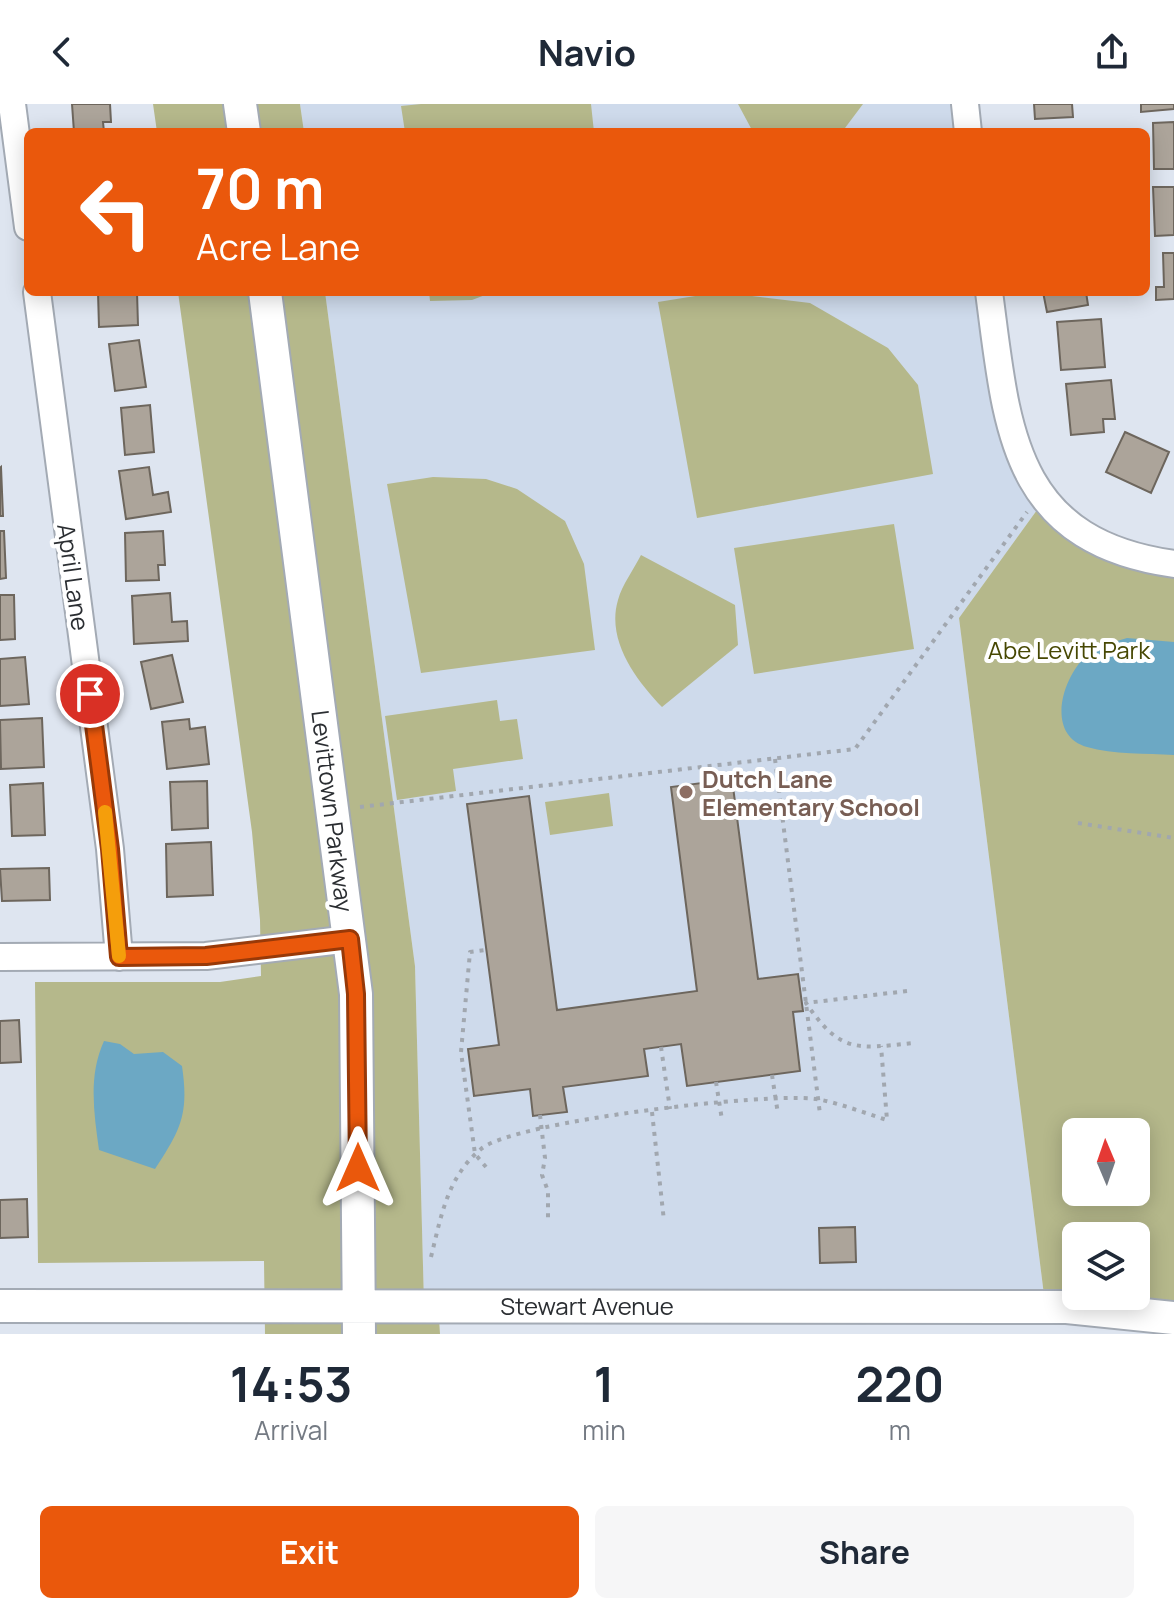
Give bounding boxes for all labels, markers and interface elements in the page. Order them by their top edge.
text: Navio [538,28,636,77]
icon: back [40,30,84,74]
icon: share [1090,30,1134,74]
text: 70 m [196,149,324,226]
icon: left [64,160,168,264]
text: Acre Lane [196,222,360,271]
street label: April Lane [50,521,98,633]
park label: Abe Levitt Park [988,633,1151,666]
pin [56,660,124,728]
icon: arrive [68,672,112,716]
street label: Levittown Parkway [304,708,362,914]
place label: Dutch Lane Elementary School [702,762,920,823]
marker: Dutch Lane Elementary School [677,783,695,801]
north arrow [1062,1118,1150,1206]
map controls [1062,1118,1150,1310]
position arrow [316,1126,400,1210]
button: layers [1062,1222,1150,1310]
street label: Stewart Avenue [500,1289,674,1322]
text: 14:53 [230,1351,352,1416]
text: 1 [593,1351,614,1416]
text: 220 [856,1351,944,1416]
text: Arrival [254,1412,328,1448]
text: min [582,1412,626,1448]
text: m [889,1412,911,1448]
button: Exit [40,1506,579,1598]
button: Share [595,1506,1134,1598]

